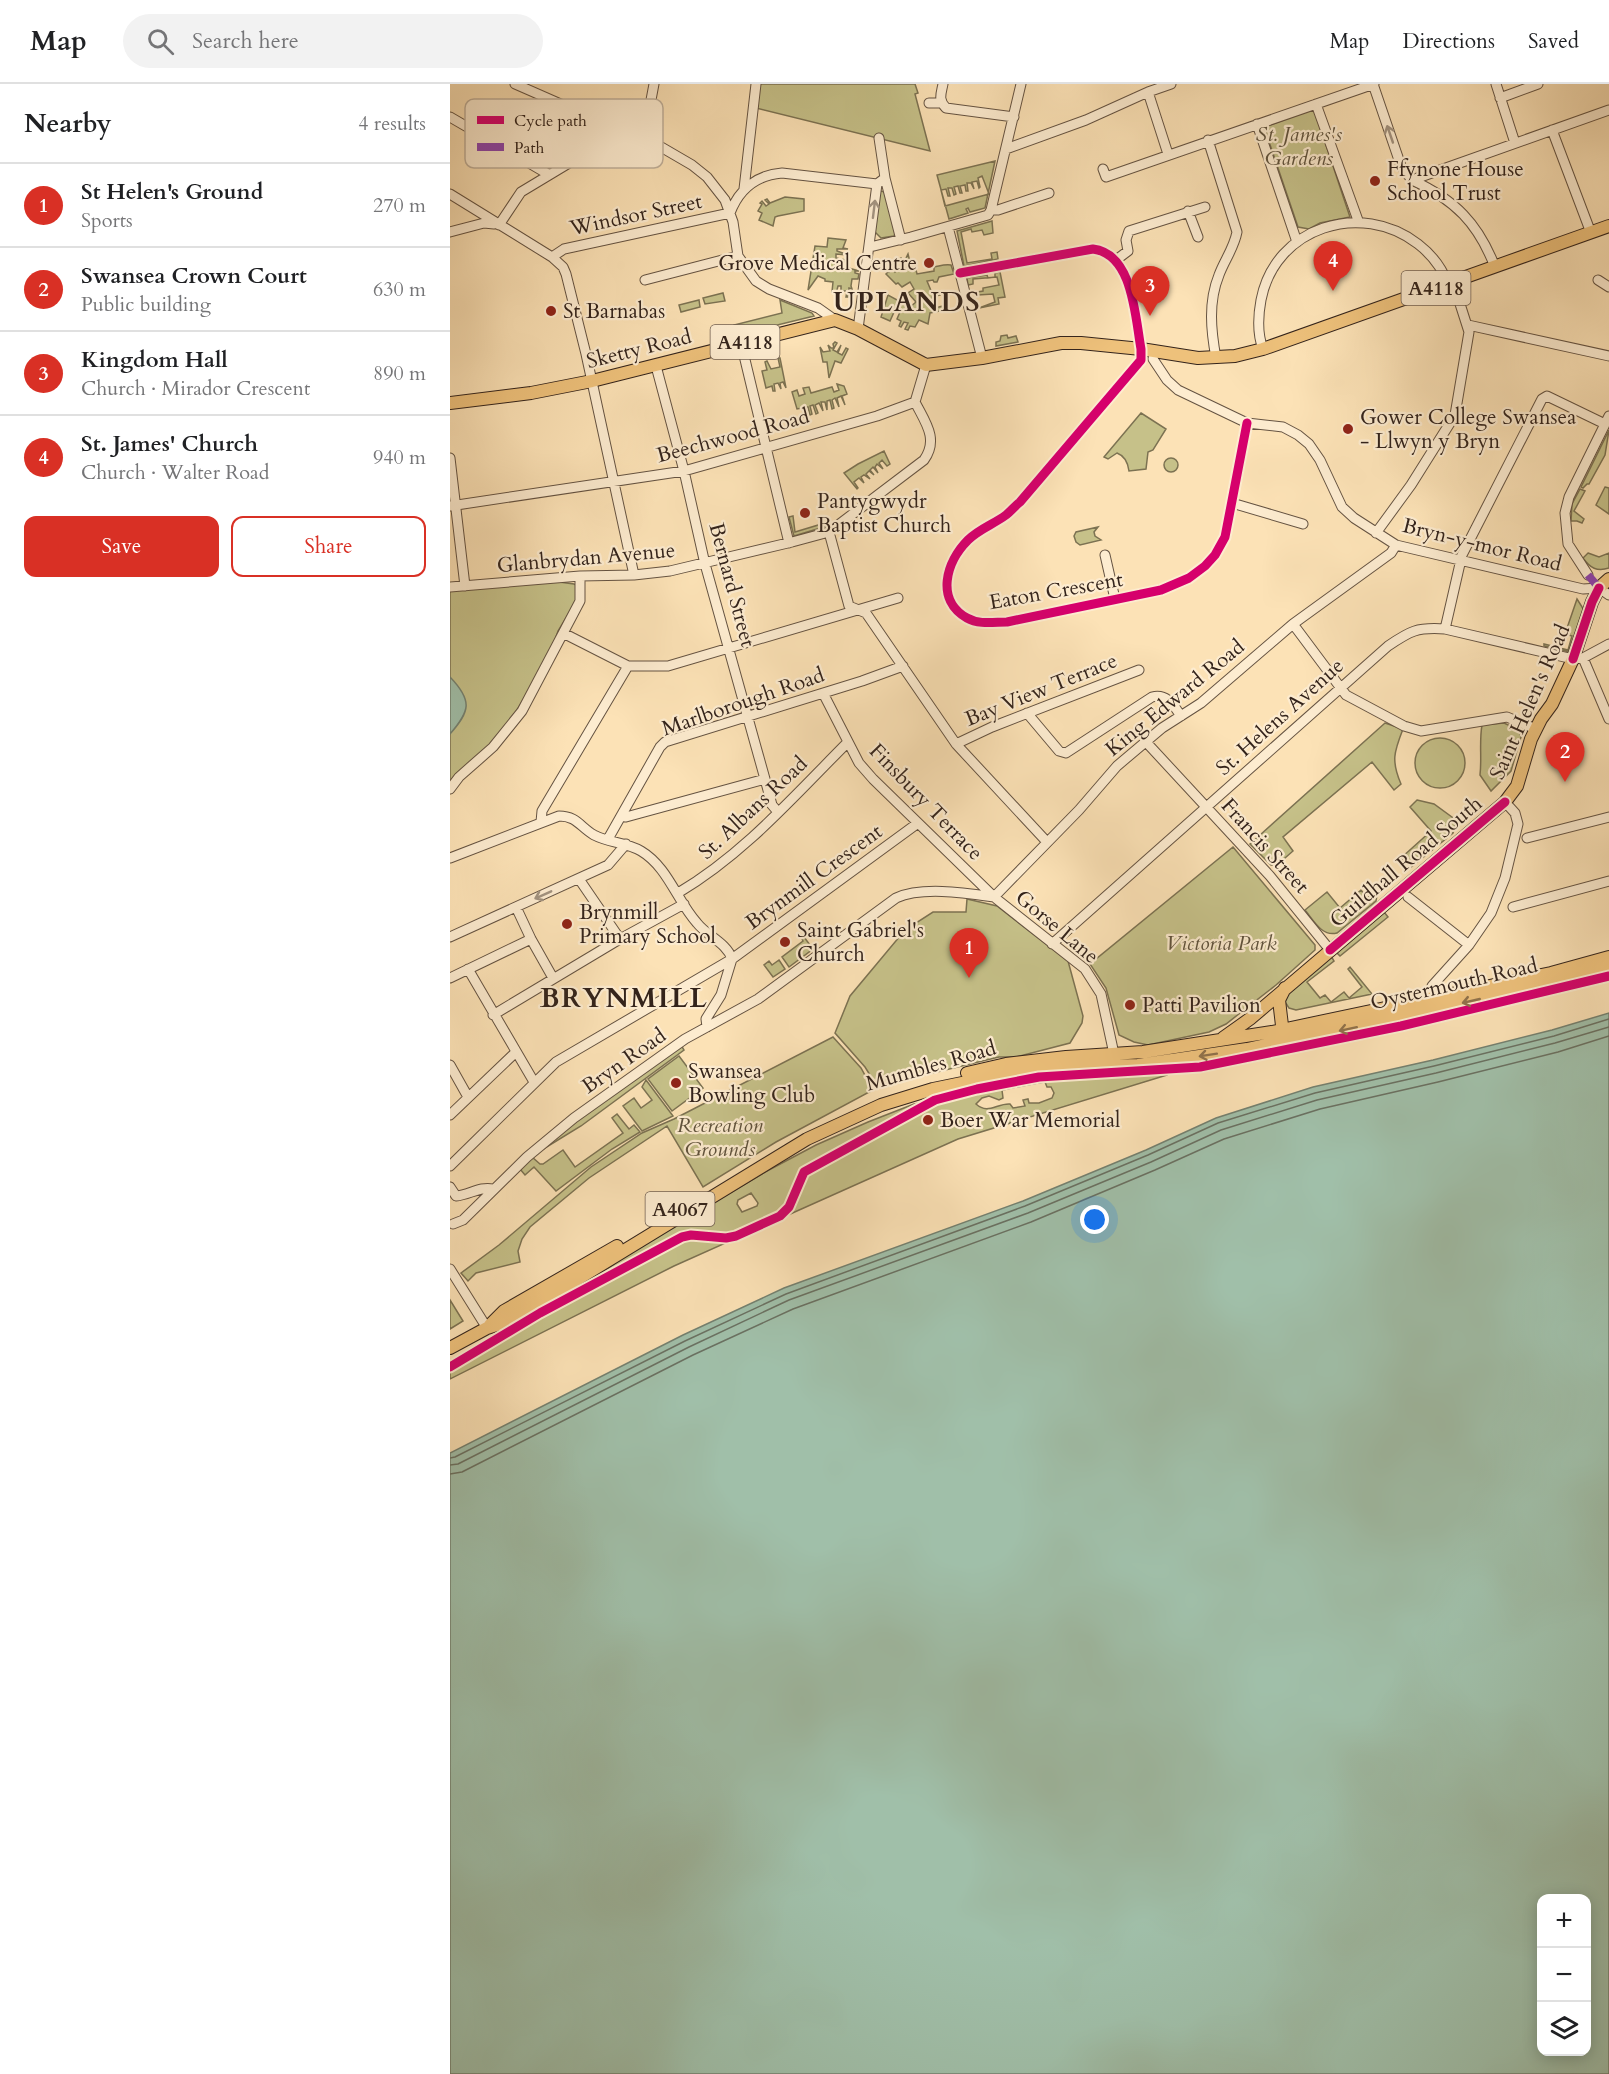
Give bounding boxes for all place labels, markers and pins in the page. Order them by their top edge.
place label: Ffynone House School Trust [1387,155,1524,208]
marker: Ffynone House School Trust [1368,174,1382,188]
pin: 4 [1314,242,1352,291]
place label: Grove Medical Centre [718,249,917,278]
marker: Grove Medical Centre [922,256,936,270]
pin: 3 [1130,266,1170,316]
place label: St Barnabas [563,297,665,326]
marker: St Barnabas [544,304,558,318]
place label: Gower College Swansea - Llwyn y Bryn [1360,403,1576,456]
marker: Gower College Swansea - Llwyn y Bryn [1341,422,1355,436]
place label: Pantygwydr Baptist Church [817,487,952,540]
marker: Pantygwydr Baptist Church [798,506,812,520]
pin: 2 [1546,732,1584,782]
place label: Brynmill Primary School [579,898,716,951]
place label: Saint Gabriel's Church [797,916,924,969]
marker: Brynmill Primary School [560,917,574,931]
pin: 1 [950,928,988,978]
marker: Saint Gabriel's Church [778,935,792,949]
place label: Patti Pavilion [1142,991,1261,1020]
marker: Patti Pavilion [1123,998,1137,1012]
place label: Swansea Bowling Club [688,1057,815,1110]
marker: Swansea Bowling Club [669,1076,683,1090]
place label: Boer War Memorial [940,1106,1120,1135]
marker: Boer War Memorial [921,1113,935,1127]

